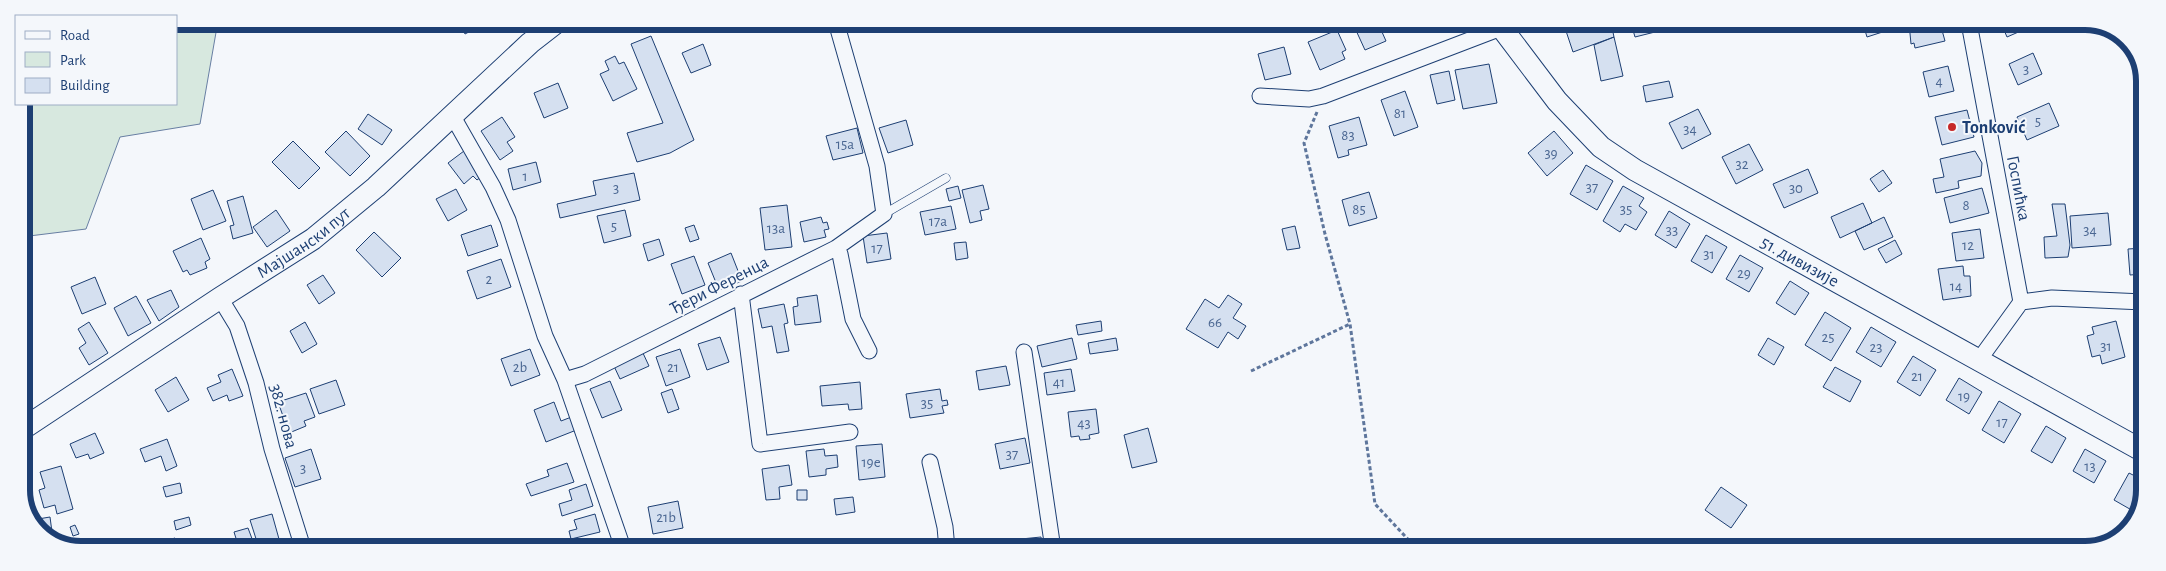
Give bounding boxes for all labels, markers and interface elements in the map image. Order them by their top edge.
legend [15,15,178,105]
text: Road [60,28,90,43]
text: Park [60,53,86,68]
house number: 3 [2023,62,2029,77]
house number: 4 [1935,74,1943,89]
text: Building [60,78,110,93]
house number: 81 [1394,106,1406,121]
house number: 5 [2035,114,2041,129]
place label: Tonković [1962,119,2025,137]
marker: Tonković [1946,121,1958,133]
house number: 34 [1683,122,1697,137]
house number: 83 [1341,128,1355,143]
house number: 15a [836,137,854,152]
house number: 39 [1544,146,1558,161]
street label: Госпићка [2003,154,2033,222]
house number: 32 [1735,157,1749,172]
house number: 1 [522,169,528,184]
house number: 37 [1586,180,1598,195]
house number: 3 [613,181,619,196]
house number: 30 [1789,181,1803,196]
house number: 8 [1962,198,1970,213]
house number: 85 [1352,202,1366,217]
house number: 35 [1620,202,1632,217]
street label: Мајшански пут [254,204,354,282]
house number: 17a [929,214,947,229]
house number: 5 [611,219,617,234]
house number: 13a [767,221,785,236]
house number: 33 [1666,223,1678,238]
house number: 34 [2083,223,2097,238]
street label: 51. дивизије [1757,233,1842,291]
house number: 12 [1962,238,1974,253]
house number: 17 [871,241,883,256]
house number: 31 [1703,247,1715,262]
street label: Ђери Ференца [667,253,772,318]
house number: 29 [1737,266,1751,281]
house number: 2 [486,272,493,287]
house number: 14 [1950,279,1962,294]
house number: 66 [1208,315,1222,330]
house number: 25 [1821,330,1835,345]
house number: 31 [2100,339,2112,354]
house number: 23 [1869,340,1883,355]
house number: 2b [513,360,528,375]
house number: 21 [667,360,679,375]
house number: 21 [1911,369,1923,384]
house number: 41 [1053,375,1065,390]
street label: 382. нова [266,382,300,450]
house number: 19 [1958,389,1970,404]
house number: 35 [921,396,933,411]
house number: 17 [1996,415,2008,430]
house number: 43 [1077,416,1091,431]
house number: 37 [1006,447,1018,462]
house number: 19e [861,455,881,470]
house number: 13 [2084,459,2096,474]
house number: 3 [300,461,306,476]
house number: 21b [656,510,676,525]

